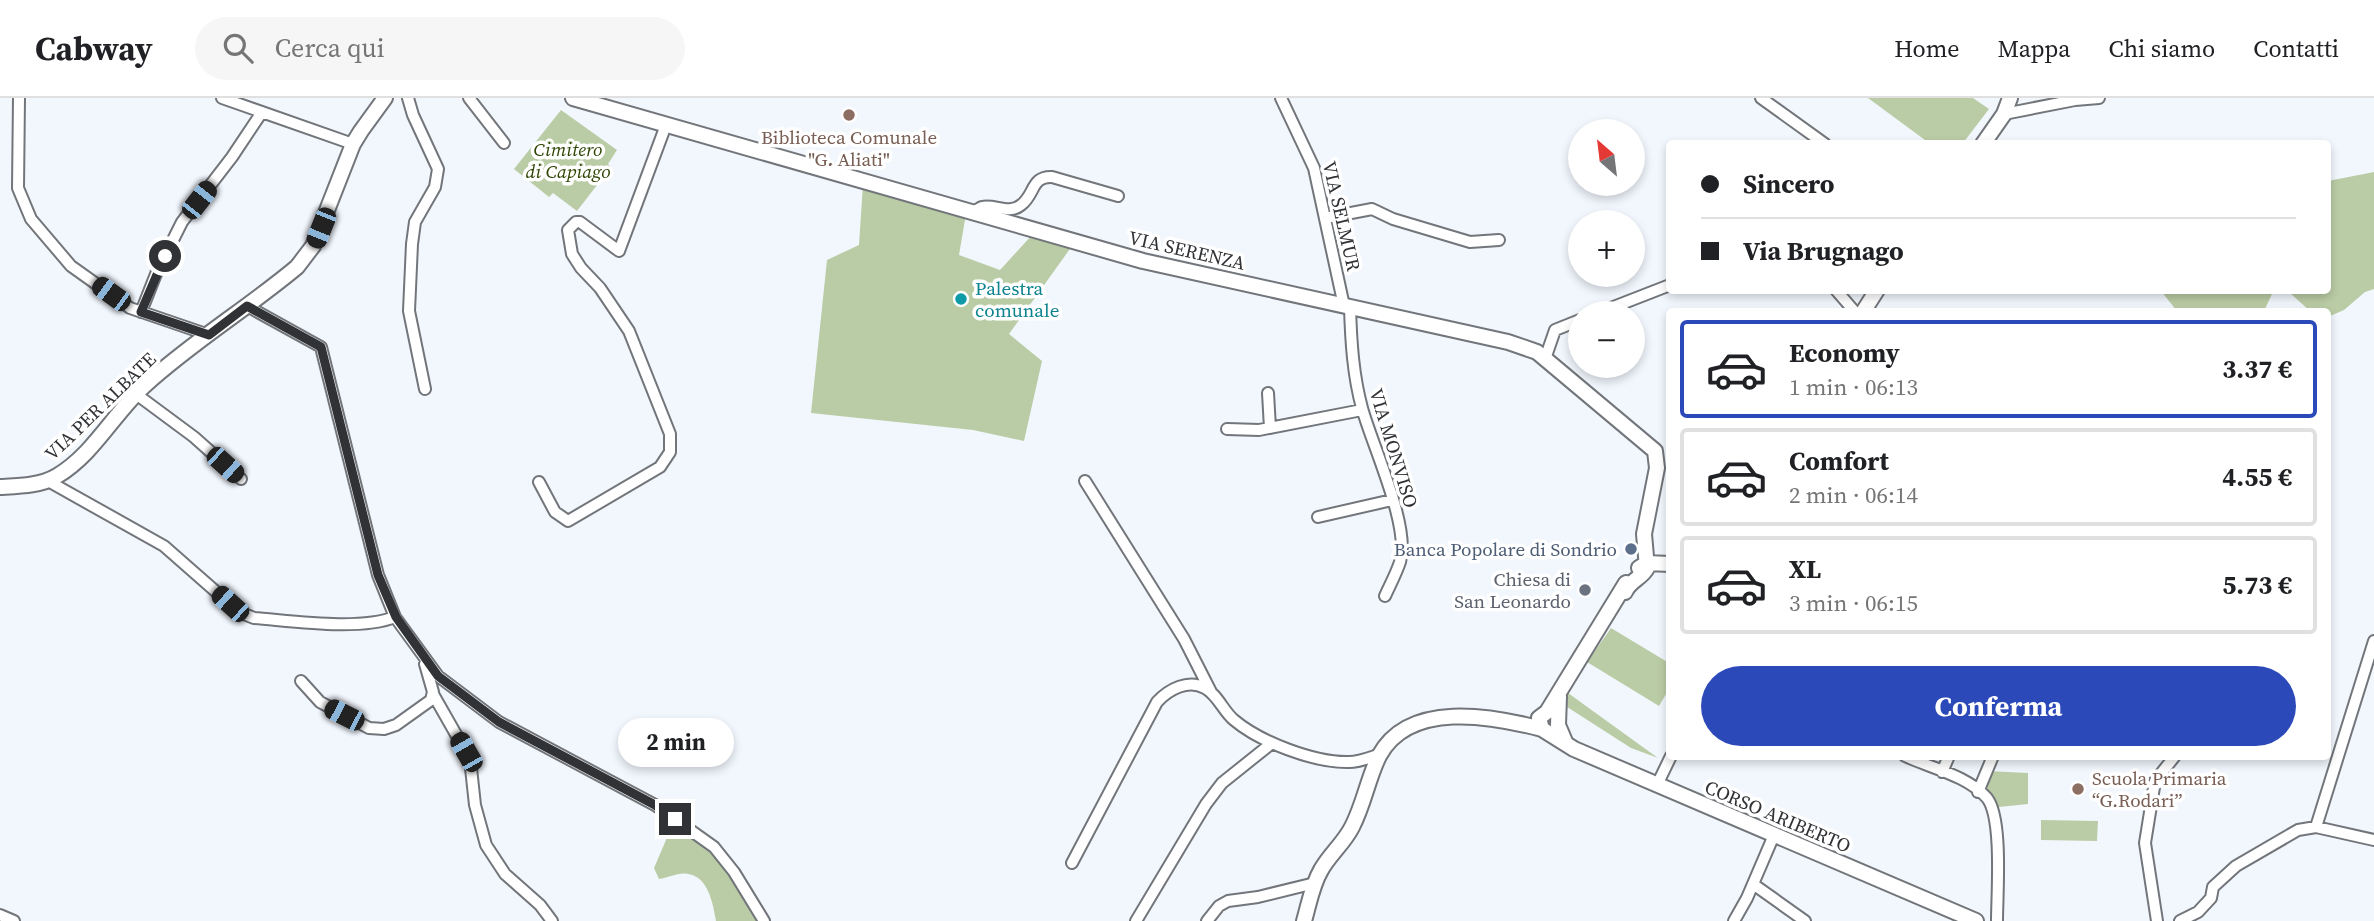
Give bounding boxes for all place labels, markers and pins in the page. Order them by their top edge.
marker: Biblioteca Comunale "G. Aliati" [841,107,857,123]
place label: Biblioteca Comunale "G. Aliati" [761,124,937,172]
place label: Palestra comunale [975,275,1059,323]
marker: Palestra comunale [953,291,969,307]
place label: Banca Popolare di Sondrio [1394,536,1617,562]
marker: Banca Popolare di Sondrio [1623,541,1639,557]
place label: Chiesa di San Leonardo [1454,566,1571,614]
marker: Chiesa di San Leonardo [1577,582,1593,598]
place label: Scuola Primaria “G.Rodari” [2092,765,2227,813]
marker: Scuola Primaria “G.Rodari” [2070,781,2086,797]

